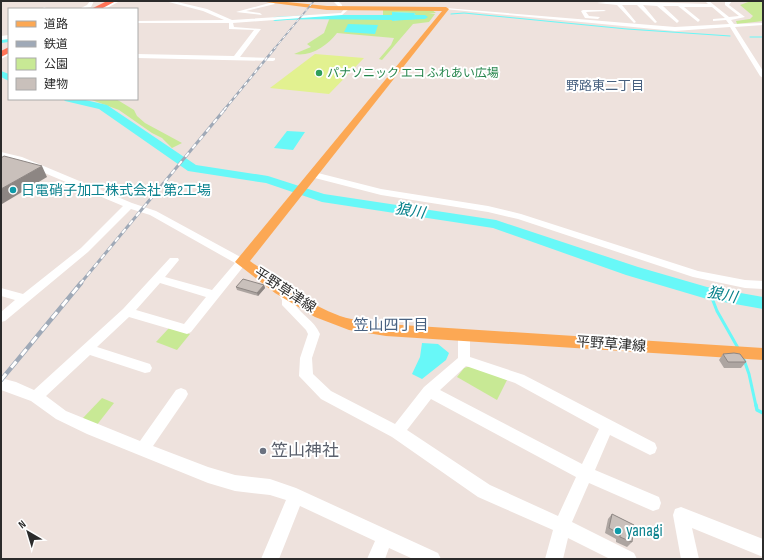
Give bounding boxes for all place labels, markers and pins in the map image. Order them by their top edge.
place label: パナソニック エコ ふれあい広場 [327,66,499,81]
marker: パナソニック エコ ふれあい広場 [314,68,324,78]
place label: 日電硝子加工株式会社 第2工場 [21,182,211,199]
marker: 日電硝子加工株式会社 第2工場 [8,185,18,195]
place label: 笠山神社 [271,441,339,461]
marker: 笠山神社 [258,446,268,456]
place label: yanagi [626,521,663,541]
marker: yanagi [613,526,623,536]

